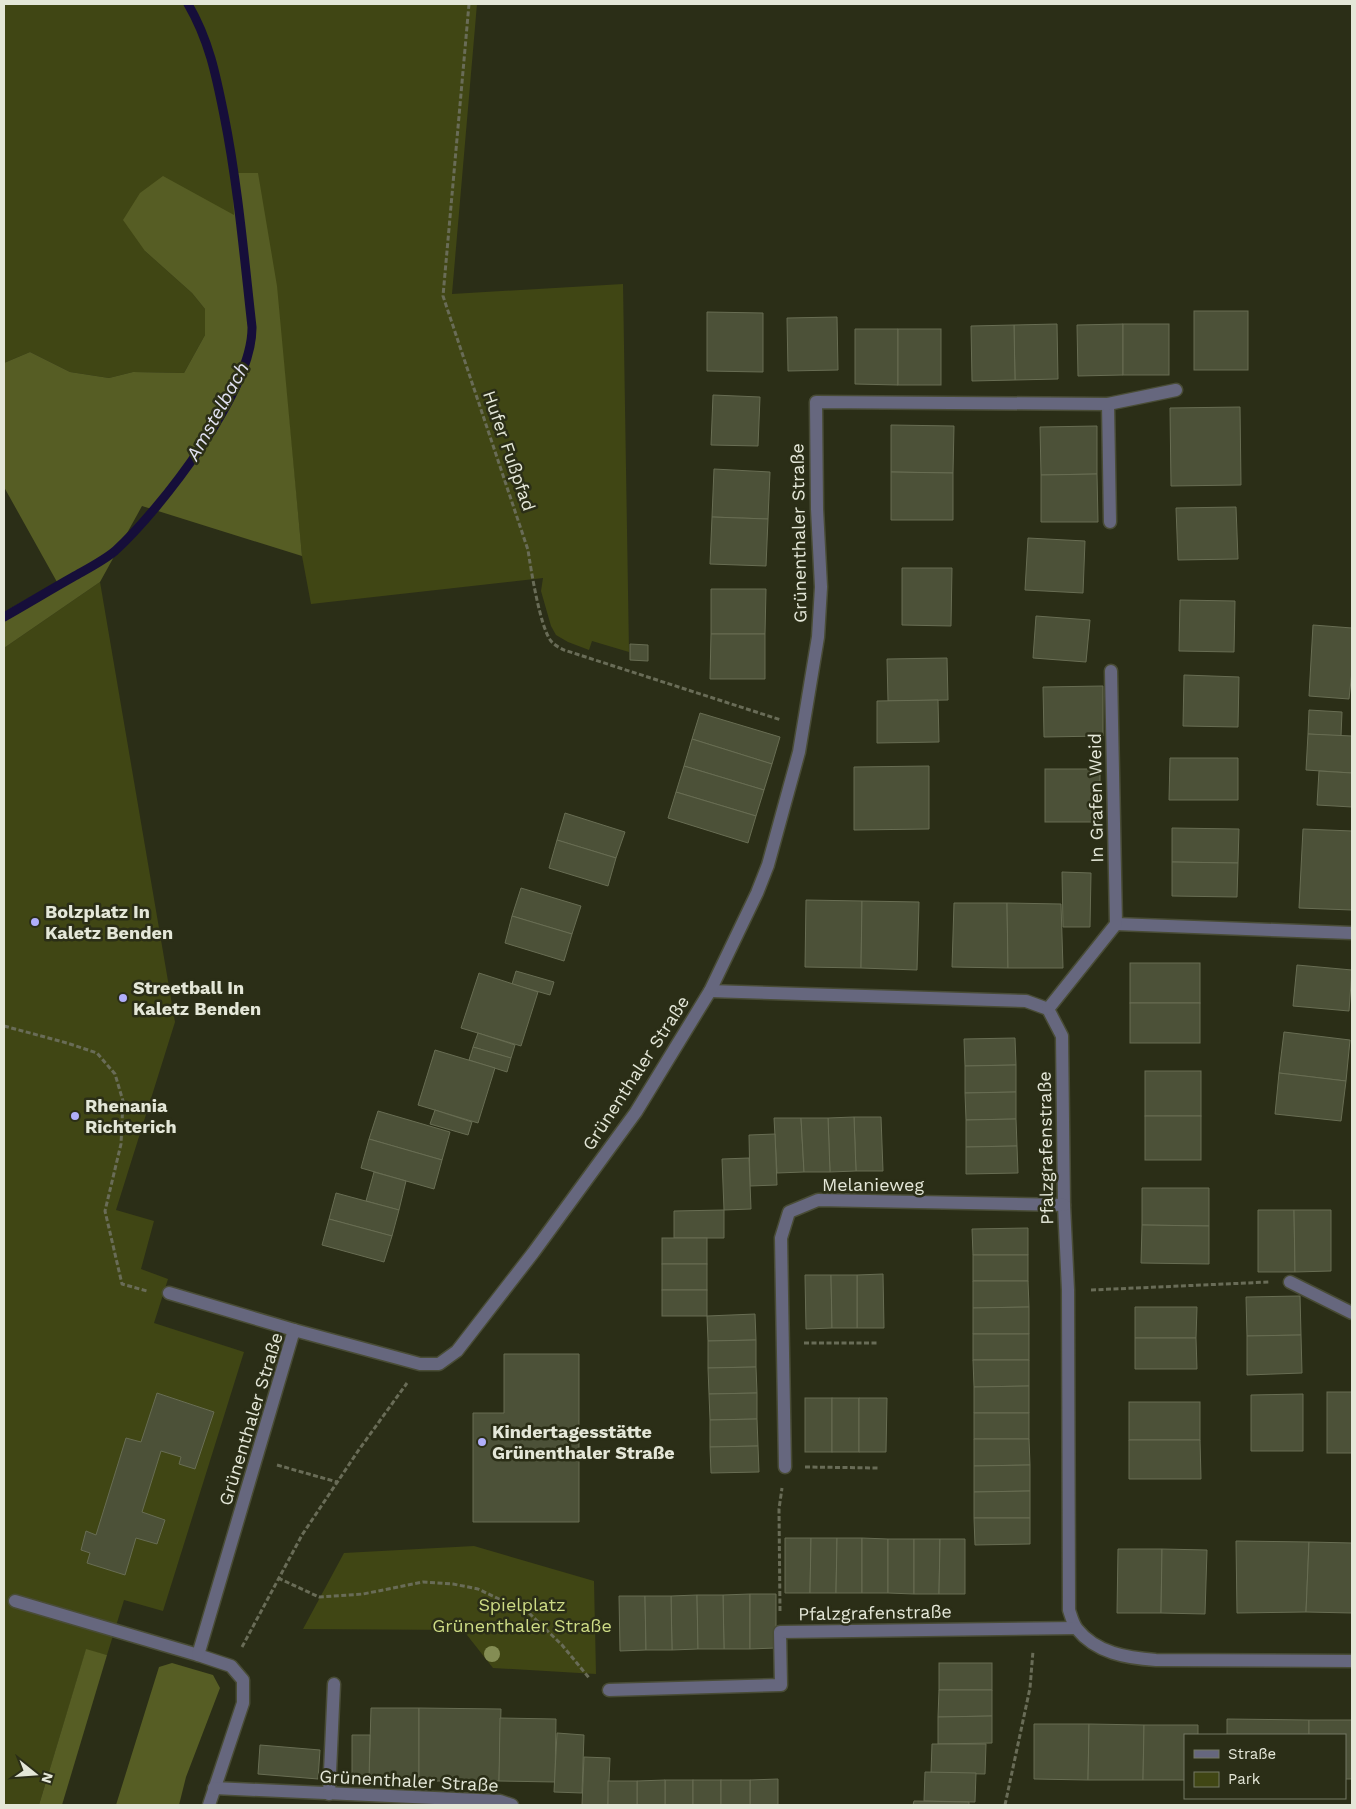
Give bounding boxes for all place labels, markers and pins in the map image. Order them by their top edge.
place label: Bolzplatz In Kaletz Benden [45,901,173,943]
marker: Bolzplatz In Kaletz Benden [29,916,41,928]
place label: Streetball In Kaletz Benden [133,977,261,1019]
marker: Streetball In Kaletz Benden [117,992,129,1004]
place label: Rhenania Richterich [85,1095,177,1137]
marker: Rhenania Richterich [69,1110,81,1122]
place label: Kindertagesstätte Grünenthaler Straße [492,1421,675,1463]
marker: Kindertagesstätte Grünenthaler Straße [476,1436,488,1448]

